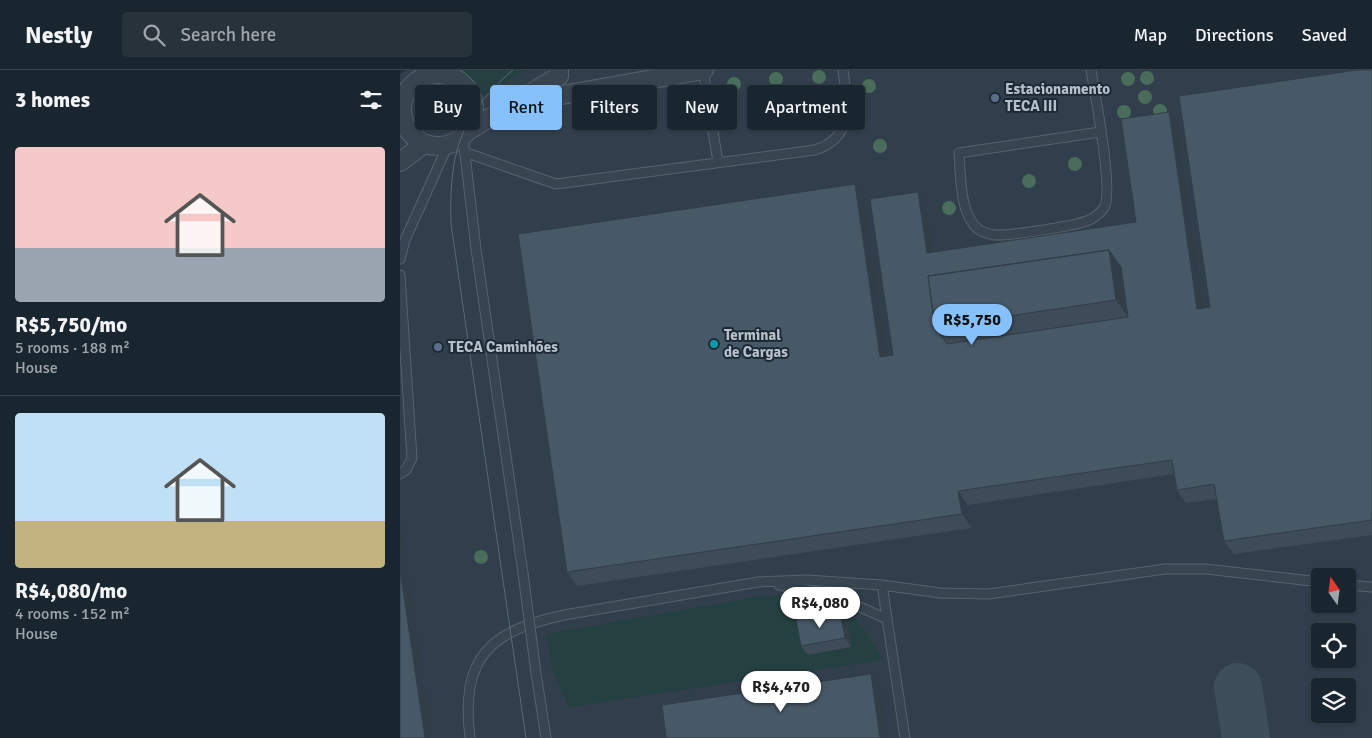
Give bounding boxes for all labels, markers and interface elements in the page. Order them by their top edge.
search box [122,12,472,57]
text: Nestly [25,20,92,50]
icon: search [140,21,168,49]
text: Search here [180,23,276,47]
text: Map [1134,24,1167,46]
text: Directions [1195,24,1274,46]
text: Saved [1302,24,1347,46]
place label: Estacionamento TECA III [1005,80,1110,115]
chip: Buy [415,85,480,130]
chip: Rent [490,85,562,130]
chip: Filters [572,85,657,130]
chip: New [667,85,737,130]
chip: Apartment [747,85,865,130]
icon: filters [357,86,385,114]
text: 3 homes [15,87,90,113]
marker: Estacionamento TECA III [989,92,1001,104]
icon: home [155,180,245,270]
pin: R$5,750 [926,304,1018,346]
text: R$5,750 [943,310,1001,330]
text: R$5,750/mo [15,312,127,338]
place label: Terminal de Cargas [724,326,788,361]
text: 5 rooms · 188 m² [15,338,130,358]
place label: TECA Caminhões [448,338,558,356]
marker: Terminal de Cargas [708,338,720,350]
marker: TECA Caminhões [432,341,444,353]
text: House [15,358,58,378]
icon: home [155,445,245,535]
north arrow [1311,568,1356,612]
map controls [1311,568,1356,723]
text: R$4,080/mo [15,578,127,604]
pin: R$4,080 [774,586,866,629]
text: R$4,080 [791,593,849,613]
text: 4 rooms · 152 m² [15,604,130,624]
button: locate [1311,623,1356,668]
text: House [15,624,58,644]
pin: R$4,470 [735,670,827,713]
text: R$4,470 [752,677,810,697]
button: layers [1311,678,1356,723]

